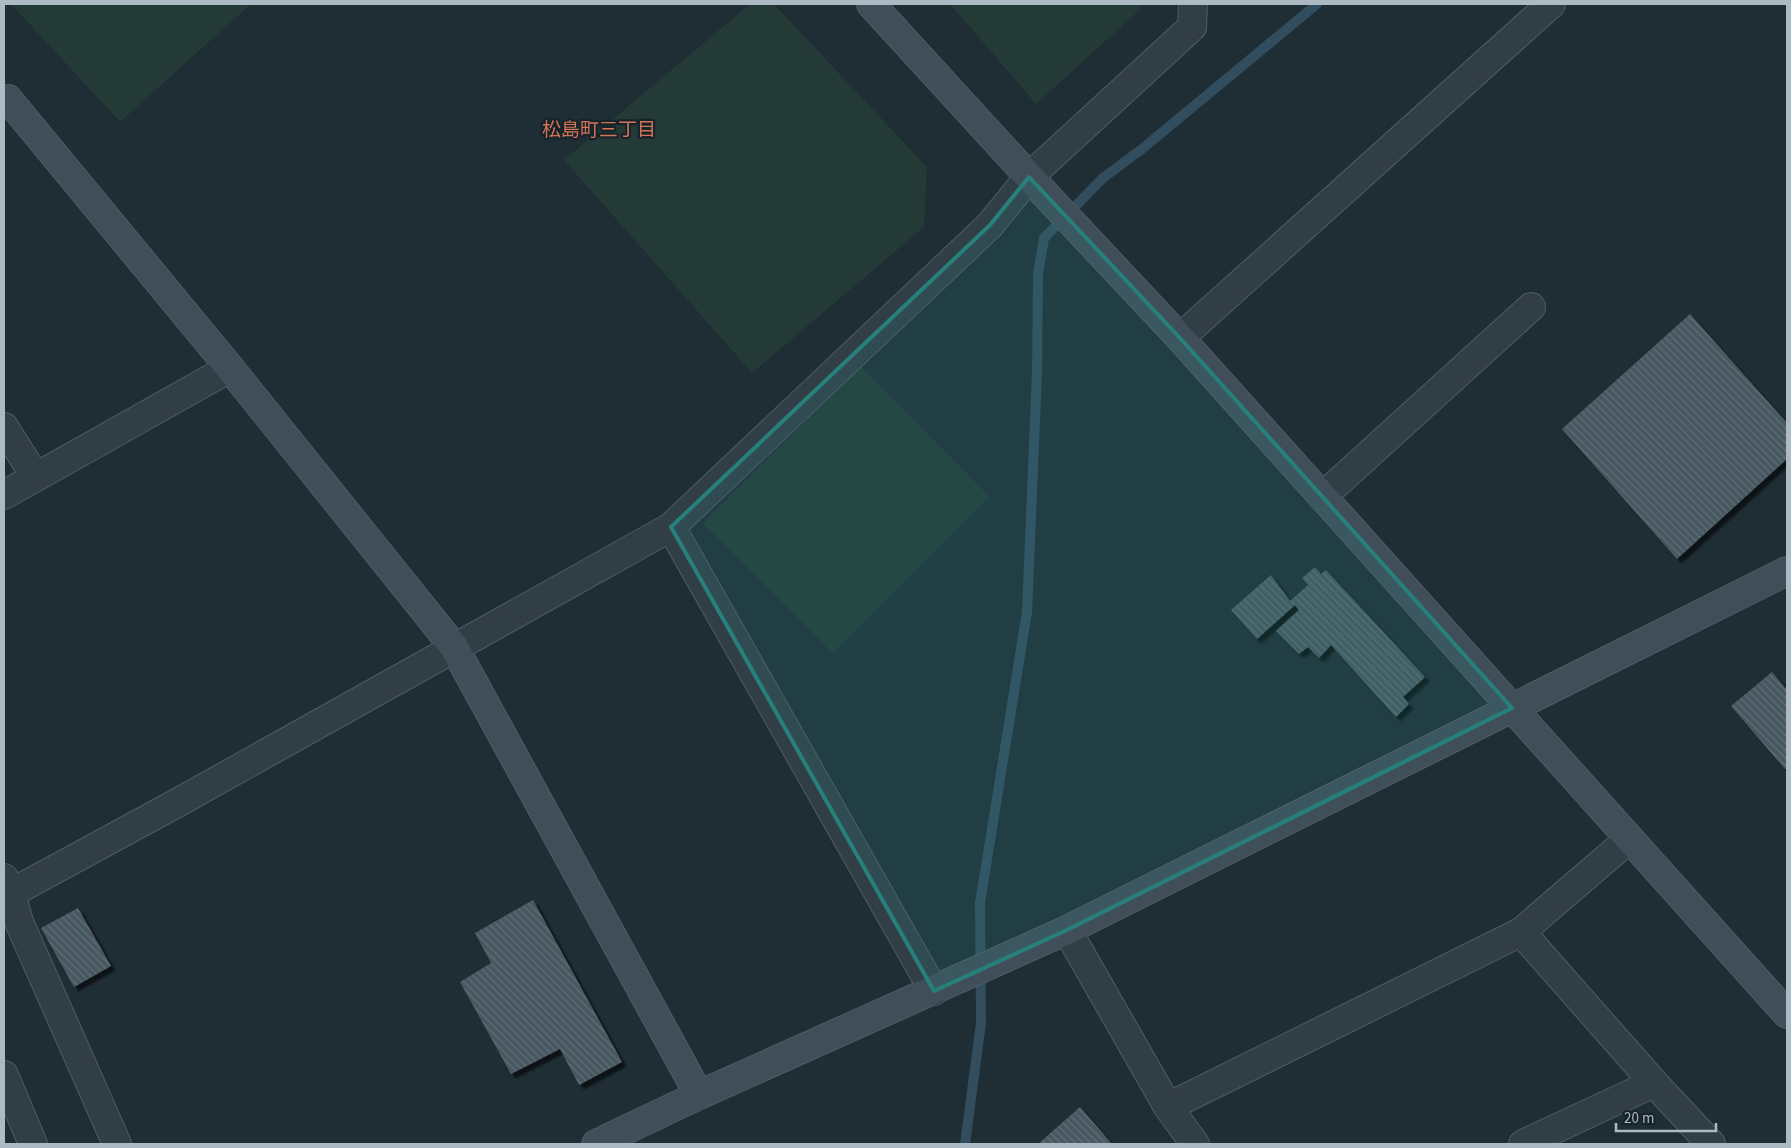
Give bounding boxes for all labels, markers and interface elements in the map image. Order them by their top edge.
district label: 松島町三丁目 [542,117,656,144]
scale bar [1616,1100,1716,1132]
text: 20 m [1624,1108,1654,1129]

